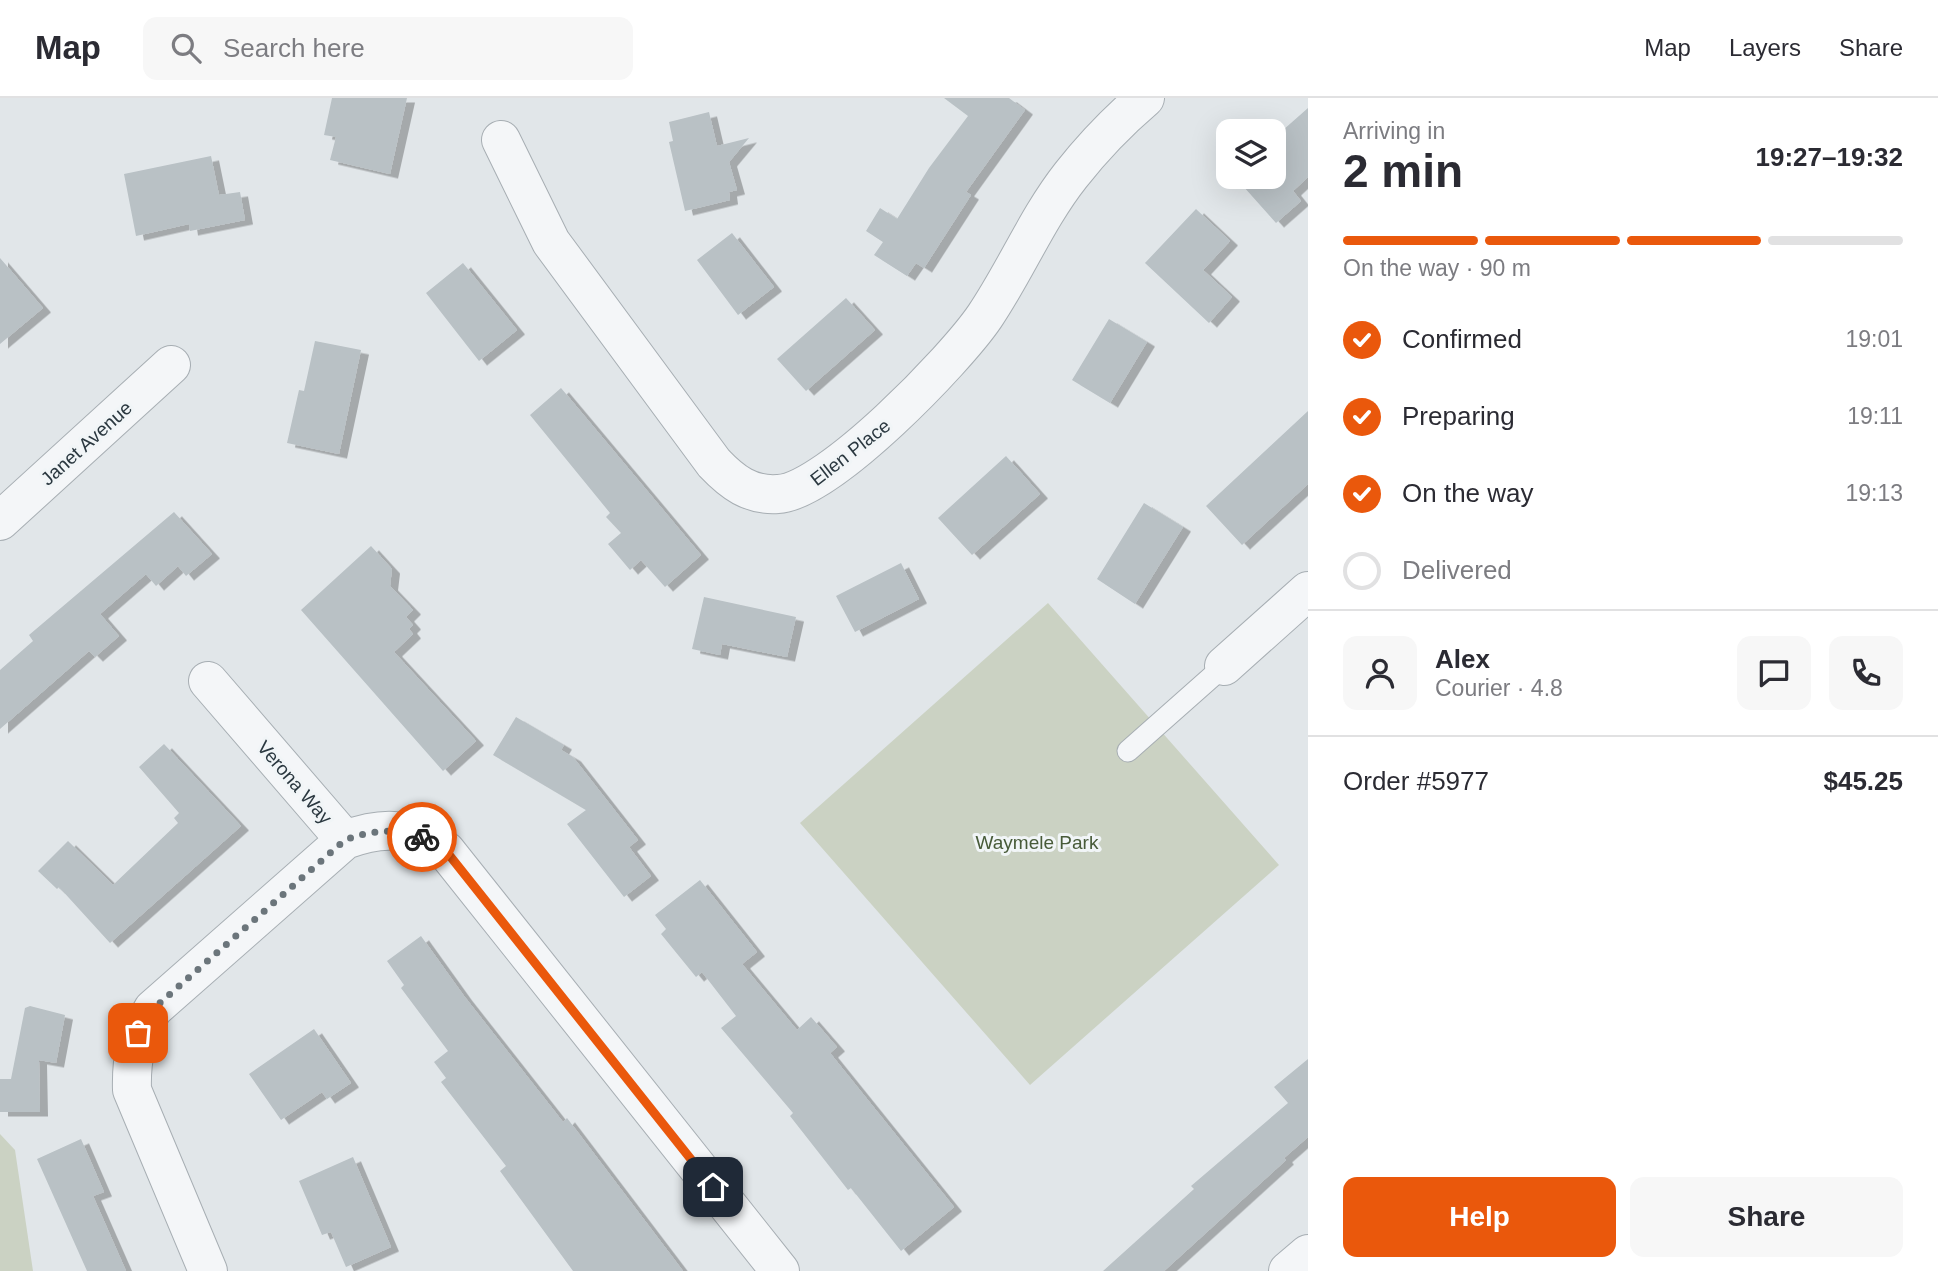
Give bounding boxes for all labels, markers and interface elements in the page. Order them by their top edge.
search box [143,17,633,80]
text: Map [35,29,101,66]
icon: search [167,29,205,67]
text: Search here [223,33,365,63]
text: Map [1644,34,1691,61]
text: Layers [1729,34,1801,61]
text: Share [1839,34,1903,61]
text: Arriving in [1343,118,1445,144]
map controls [1216,119,1286,189]
button: layers [1216,119,1286,189]
text: 19:27–19:32 [1756,142,1903,172]
text: 2 min [1343,145,1463,197]
text: On the way · 90 m [1343,255,1531,281]
icon: check [1343,321,1381,359]
text: Confirmed [1402,324,1522,354]
text: 19:01 [1845,326,1903,352]
street label: Janet Avenue [37,397,136,490]
icon: check [1343,398,1381,436]
text: Preparing [1402,401,1515,431]
text: 19:11 [1847,403,1903,429]
street label: Ellen Place [806,415,894,490]
icon: check [1343,475,1381,513]
text: On the way [1402,478,1534,508]
text: 19:13 [1845,480,1903,506]
text: Delivered [1402,555,1512,585]
button: person [1343,636,1417,710]
button: chat [1737,636,1811,710]
button: phone [1829,636,1903,710]
text: Alex [1435,644,1490,674]
text: Courier · 4.8 [1435,675,1563,701]
street label: Verona Way [253,737,337,828]
text: Order #5977 [1343,766,1489,796]
text: $45.25 [1823,766,1903,796]
courier [387,802,457,872]
icon: bike [403,818,441,856]
park label: Waymele Park [976,832,1099,853]
pin [108,1003,168,1063]
icon: bag [119,1014,157,1052]
pin [683,1157,743,1217]
icon: home [694,1168,732,1206]
button: Help [1343,1177,1616,1257]
button: Share [1630,1177,1903,1257]

